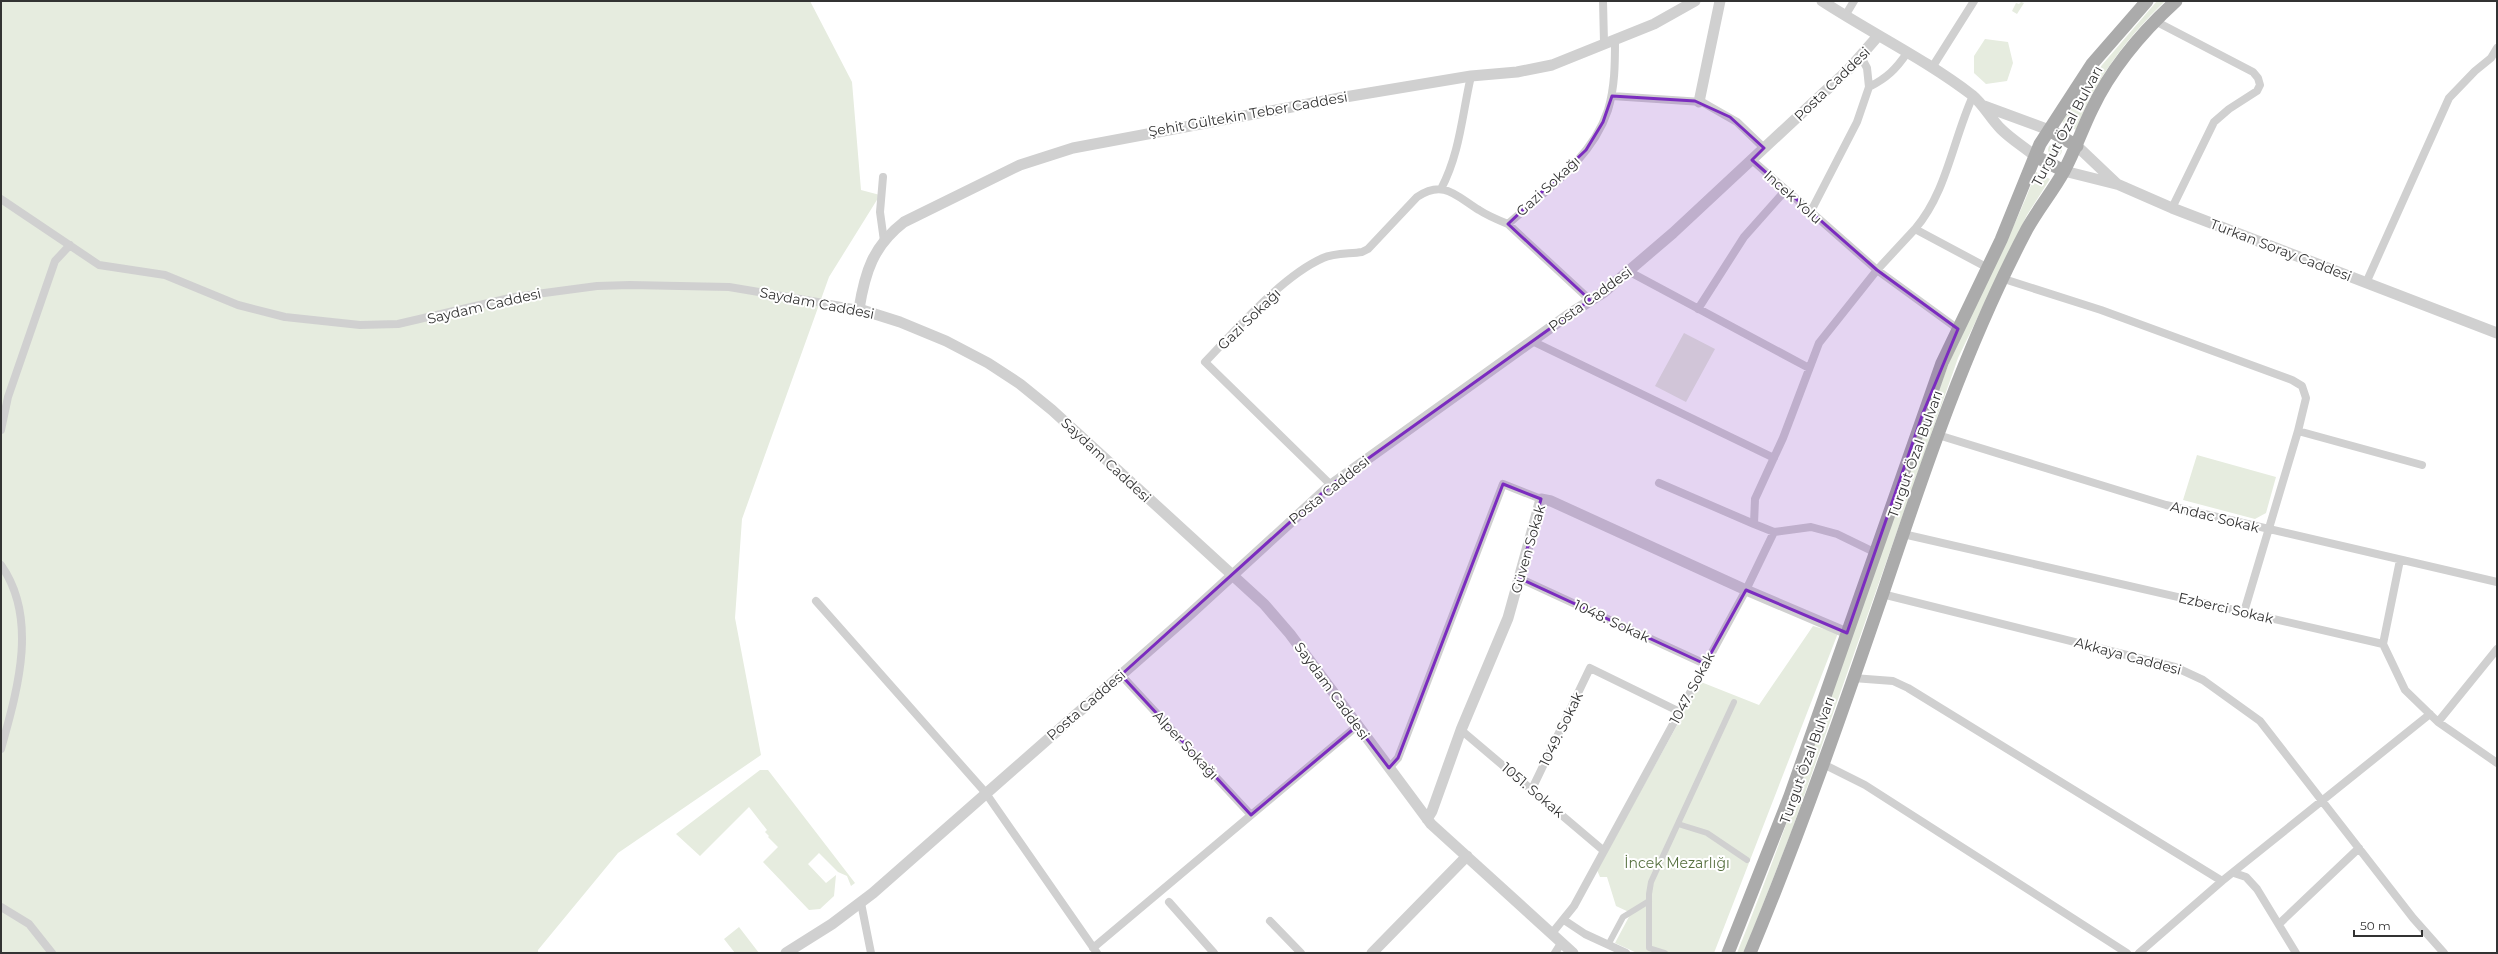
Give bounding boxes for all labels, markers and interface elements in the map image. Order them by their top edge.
street label: Posta Caddesi [1790,43,1874,125]
street label: Turgut Özal Bulvarı [2028,63,2106,189]
street label: Şehit Gültekin Teber Caddesi [1147,88,1349,140]
street label: Gazi Sokağı [1512,152,1584,220]
street label: Incek Yolu [1760,166,1826,228]
street label: Turkan Soray Caddesi [2208,215,2354,285]
street label: Posta Caddesi [1545,263,1635,335]
street label: Saydam Caddesi [758,283,876,323]
street label: Saydam Caddesi [425,284,543,328]
street label: Gazi Sokağı [1214,284,1284,354]
street label: Turgut Özal Bulvarı [1884,388,1946,520]
street label: Saydam Caddesi [1057,414,1155,506]
street label: Posta Caddesi [1285,452,1373,528]
street label: Andac Sokak [2169,497,2262,537]
street label: Güven Sokak [1507,502,1549,595]
street label: Ezberci Sokak [2177,588,2276,628]
street label: 1048. Sokak [1571,596,1653,647]
street label: Akkaya Caddesi [2073,633,2183,679]
street label: Saydam Caddesi [1291,639,1373,743]
street label: 1047. Sokak [1665,648,1719,727]
street label: Posta Caddesi [1043,666,1129,744]
street label: 1049. Sokak [1535,688,1587,769]
street label: Turgut Özal Bulvarı [1776,694,1838,826]
street label: Alper Sokağı [1149,707,1223,783]
street label: 1051. Sokak [1498,759,1568,822]
park label: İncek Mezarlığı [1624,854,1730,872]
scale bar [2354,912,2422,938]
text: 50 m [2360,918,2391,933]

